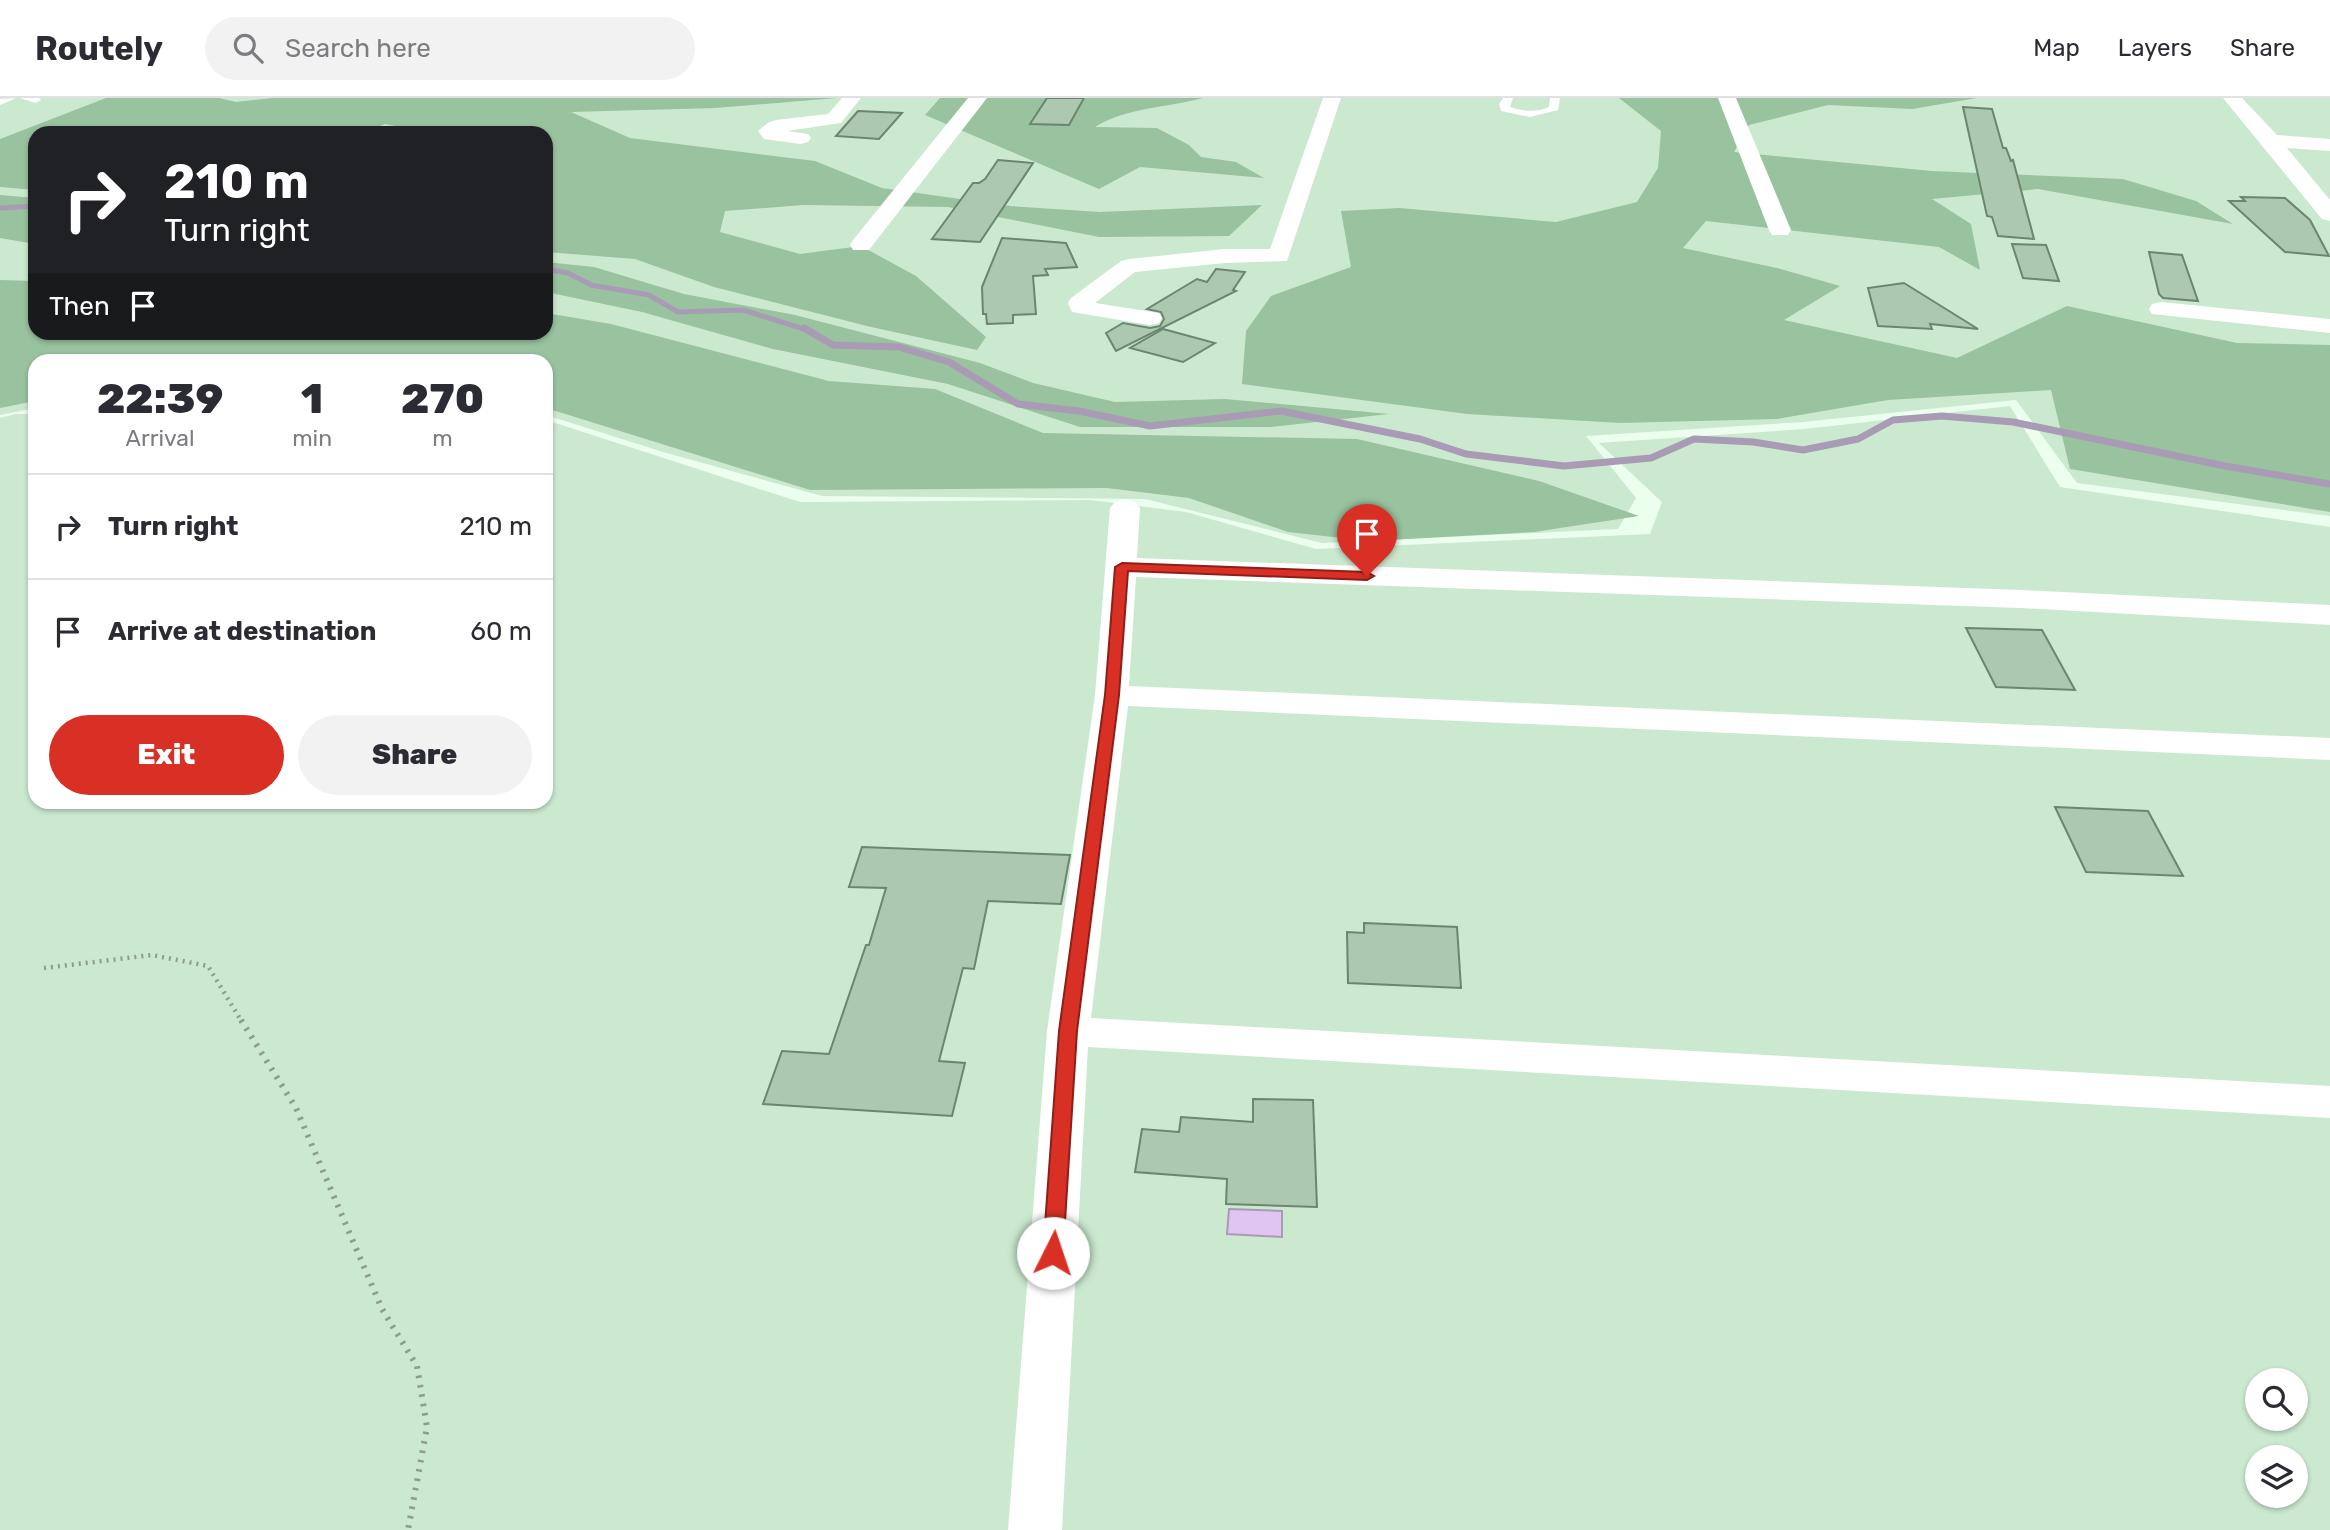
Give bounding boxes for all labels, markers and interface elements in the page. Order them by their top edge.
search box [205,17,695,80]
text: Routely [35,29,163,68]
icon: search [229,29,267,67]
text: Search here [285,33,431,64]
text: Map [2033,34,2080,62]
text: Layers [2118,34,2192,62]
text: Share [2230,34,2295,62]
text: 210 m [164,152,309,210]
icon: right [49,154,140,245]
text: Turn right [164,211,309,249]
icon: arrive [124,287,162,325]
text: Then [49,291,110,322]
text: 22:39 [97,374,223,424]
text: 1 [301,374,323,424]
text: 270 [401,374,484,424]
text: Arrival [126,424,195,452]
text: min [292,424,332,452]
text: m [432,424,453,452]
pin [1337,504,1397,576]
icon: right [49,508,87,546]
text: Turn right [108,511,238,542]
text: 210 m [460,511,532,542]
icon: arrive [1348,515,1386,553]
icon: arrive [49,613,87,651]
text: Arrive at destination [108,616,376,647]
text: 60 m [470,616,532,647]
button: Exit [49,715,284,795]
button: Share [298,715,532,795]
position arrow [1016,1216,1090,1290]
map controls [2245,1368,2308,1508]
button: search [2245,1368,2308,1431]
button: layers [2245,1445,2308,1508]

